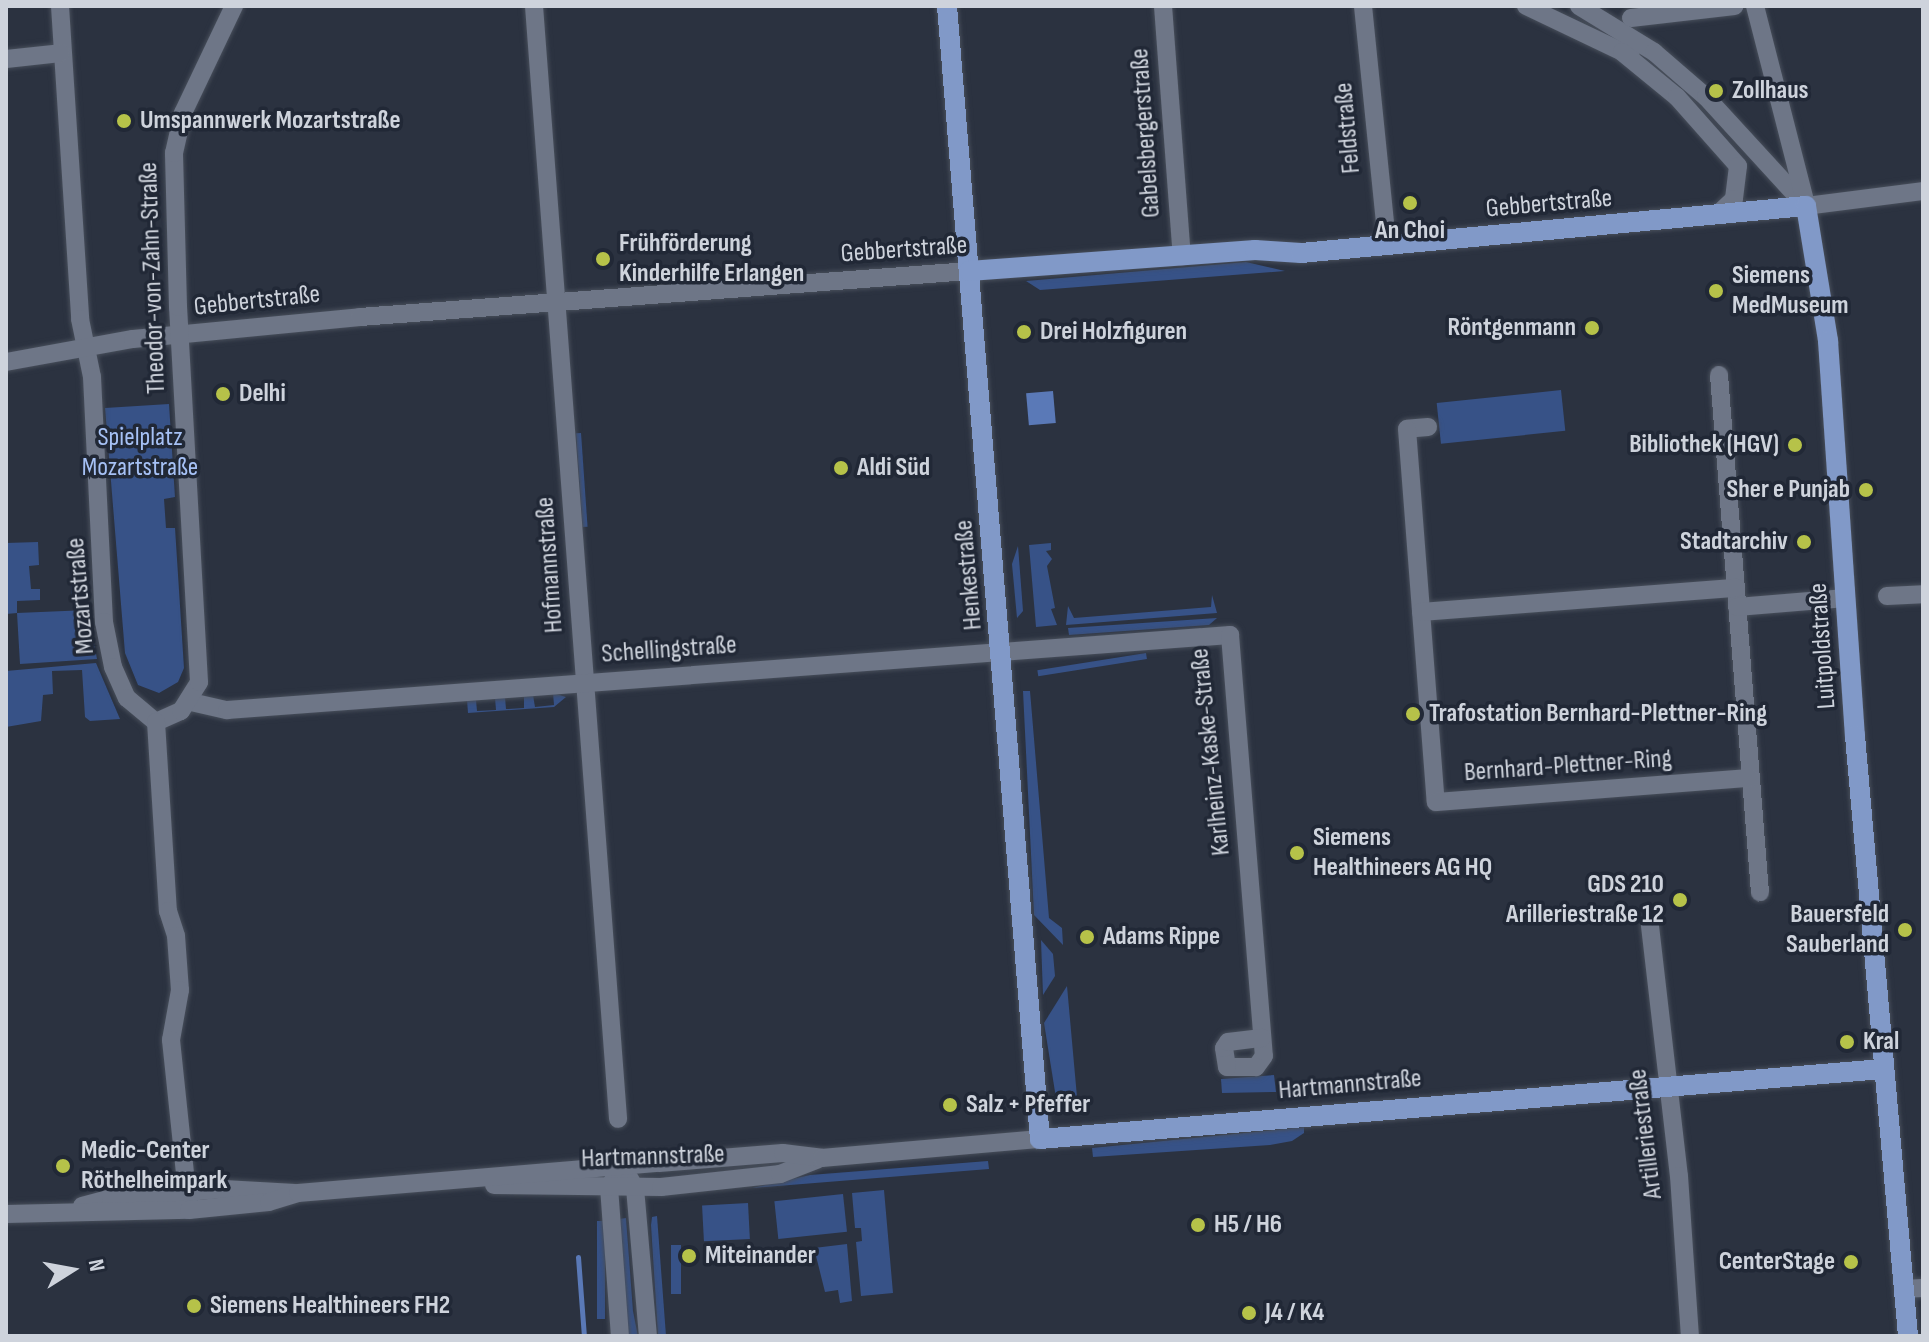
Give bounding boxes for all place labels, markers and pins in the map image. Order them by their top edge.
place label: Zollhaus [1732,75,1809,107]
marker: Zollhaus [1707,82,1725,100]
place label: Umspannwerk Mozartstraße [140,105,401,137]
marker: Umspannwerk Mozartstraße [115,112,133,130]
marker: An Choi [1401,194,1419,212]
place label: An Choi [1375,215,1445,247]
place label: Frühförderung Kinderhilfe Erlangen [619,228,804,290]
marker: Frühförderung Kinderhilfe Erlangen [594,250,612,268]
place label: Siemens MedMuseum [1732,260,1848,322]
marker: Siemens MedMuseum [1707,282,1725,300]
place label: Röntgenmann [1447,312,1576,344]
place label: Drei Holzfiguren [1040,316,1187,348]
marker: Röntgenmann [1583,319,1601,337]
marker: Drei Holzfiguren [1015,323,1033,341]
place label: Delhi [239,378,286,410]
marker: Delhi [214,385,232,403]
place label: Bibliothek (HGV) [1629,429,1779,461]
marker: Bibliothek (HGV) [1786,436,1804,454]
place label: Aldi Süd [857,452,930,484]
marker: Aldi Süd [832,459,850,477]
place label: Sher e Punjab [1727,474,1850,506]
marker: Sher e Punjab [1857,481,1875,499]
place label: Stadtarchiv [1680,526,1788,558]
marker: Stadtarchiv [1795,533,1813,551]
place label: Trafostation Bernhard-Plettner-Ring [1429,698,1767,730]
marker: Trafostation Bernhard-Plettner-Ring [1404,705,1422,723]
place label: Siemens Healthineers AG HQ [1313,822,1492,884]
marker: Siemens Healthineers AG HQ [1288,844,1306,862]
place label: GDS 210 Arilleriestraße 12 [1506,869,1664,930]
marker: GDS 210 Arilleriestraße 12 [1671,891,1689,909]
place label: Bauersfeld Sauberland [1786,899,1889,960]
place label: Adams Rippe [1103,921,1220,953]
marker: Bauersfeld Sauberland [1896,921,1914,939]
marker: Adams Rippe [1078,928,1096,946]
place label: Kral [1863,1026,1899,1058]
marker: Kral [1838,1033,1856,1051]
place label: Salz + Pfeffer [966,1089,1090,1121]
marker: Salz + Pfeffer [941,1096,959,1114]
place label: Medic-Center Röthelheimpark [81,1135,227,1196]
marker: Medic-Center Röthelheimpark [52,1155,74,1177]
place label: H5 / H6 [1214,1209,1282,1241]
marker: H5 / H6 [1189,1216,1207,1234]
place label: Miteinander [705,1240,816,1272]
place label: CenterStage [1719,1246,1835,1278]
marker: Miteinander [680,1247,698,1265]
marker: CenterStage [1842,1253,1860,1271]
place label: Siemens Healthineers FH2 [210,1290,450,1322]
marker: Siemens Healthineers FH2 [185,1297,203,1315]
place label: J4 / K4 [1265,1297,1324,1329]
marker: J4 / K4 [1240,1304,1258,1322]

